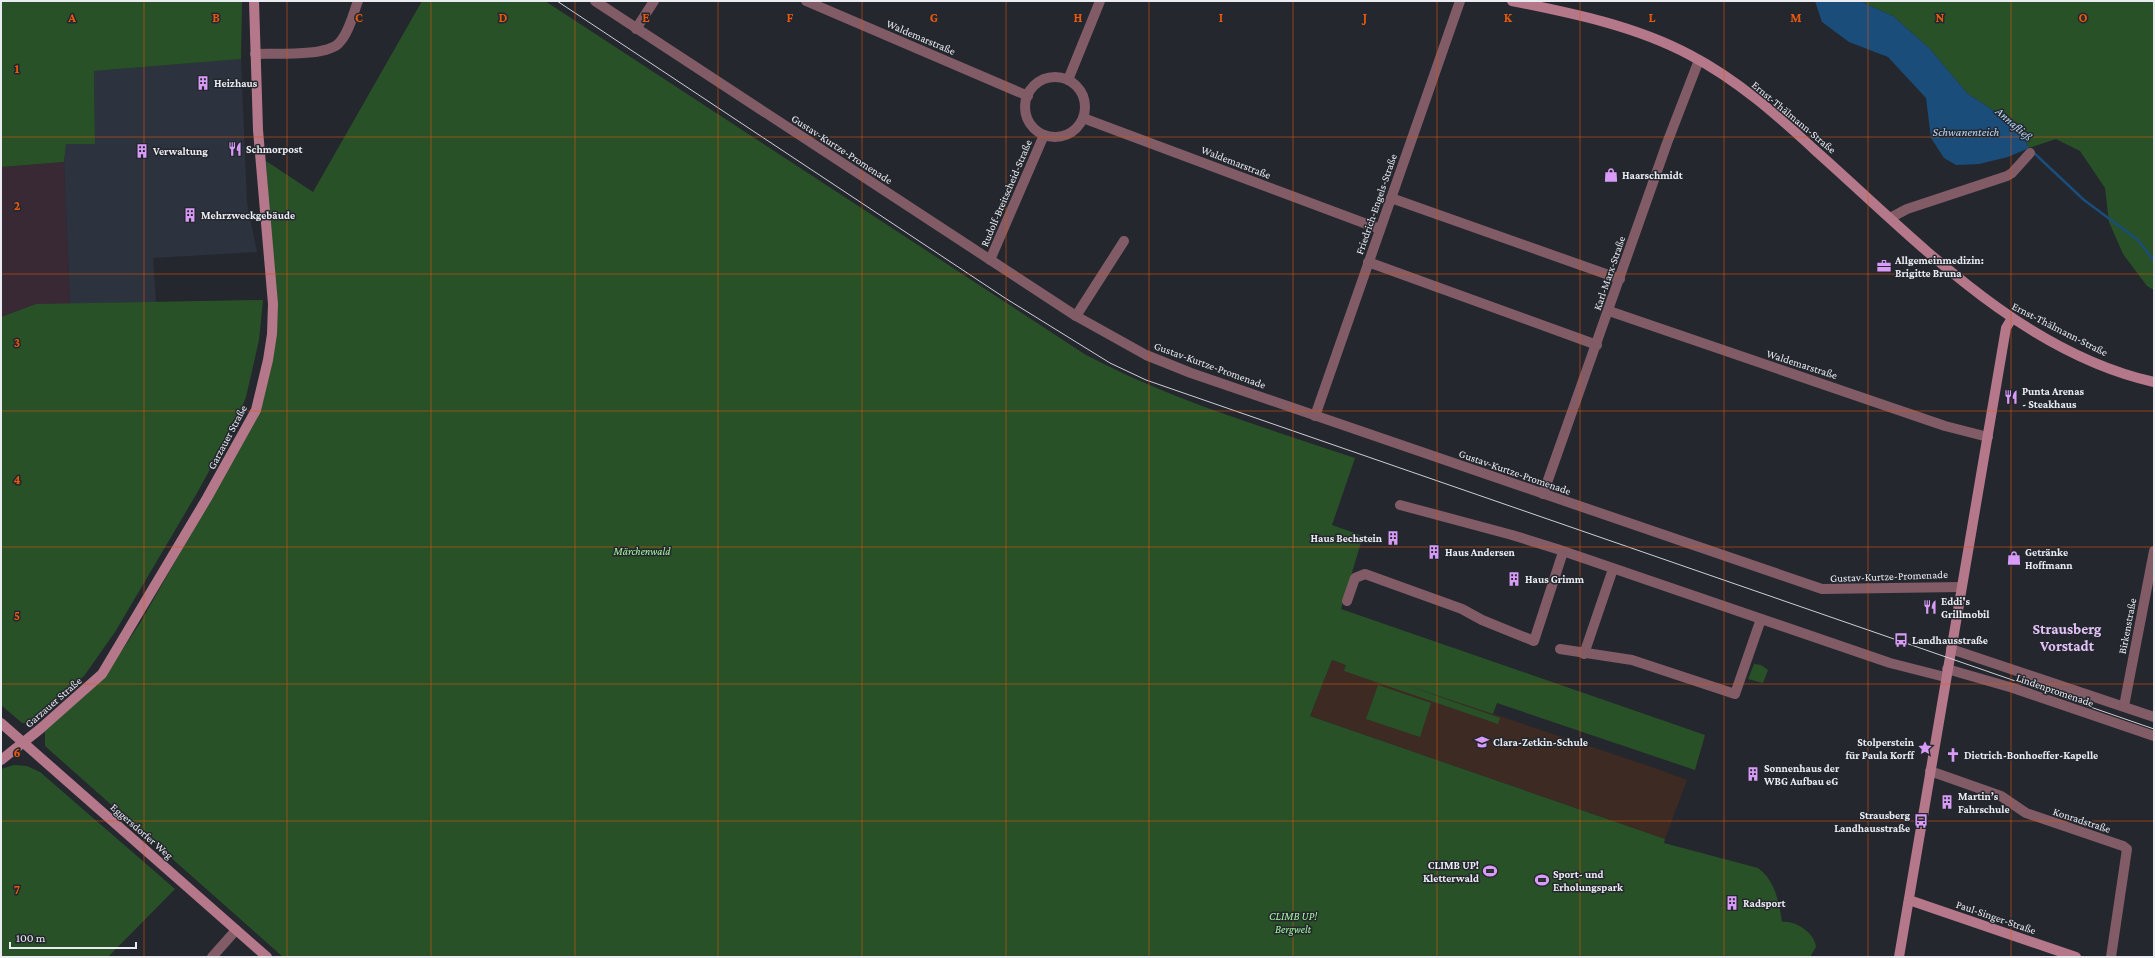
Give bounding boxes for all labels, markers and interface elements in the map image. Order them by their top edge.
text: A [67,10,76,25]
text: B [212,10,220,25]
text: C [355,10,363,25]
text: D [499,10,508,25]
text: E [642,10,650,25]
text: F [787,10,794,25]
text: G [930,10,938,25]
text: H [1074,10,1083,25]
text: I [1219,10,1223,25]
text: J [1361,10,1367,25]
text: K [1504,10,1513,25]
text: L [1649,10,1656,25]
text: M [1790,10,1802,25]
text: N [1936,10,1945,25]
text: O [2079,10,2088,25]
street label: Waldemarstraße [885,17,957,57]
text: 1 [15,61,20,76]
building icon: Heizhaus [195,75,211,91]
place label: Heizhaus [214,77,258,89]
street label: Ernst-Thälmann-Straße [1750,78,1838,156]
water label: Annafließ [1992,104,2035,144]
street label: Gustav-Kurtze-Promenade [789,112,895,186]
water label: Schwanenteich [1933,125,2000,139]
street label: Rudolf-Breitscheid-Straße [978,138,1034,248]
restaurant icon: Schmorpost [227,141,243,157]
building icon: Verwaltung [134,143,150,159]
place label: Schmorpost [246,143,302,155]
street label: Waldemarstraße [1199,143,1273,181]
place label: Verwaltung [152,145,208,157]
street label: Friedrich-Engels-Straße [1353,152,1400,256]
shop icon: Haarschmidt [1603,167,1619,183]
place label: Haarschmidt [1622,169,1683,181]
text: 2 [14,198,21,213]
building icon: Mehrzweckgebäude [182,207,198,223]
place label: Mehrzweckgebäude [201,209,295,221]
street label: Karl-Marx-Straße [1591,234,1627,312]
place label: Allgemeinmedizin: Brigitte Bruna [1894,254,1984,279]
office icon: Allgemeinmedizin: Brigitte Bruna [1876,258,1892,274]
street label: Ernst-Thälmann-Straße [2010,300,2110,358]
text: 3 [14,335,20,350]
street label: Gustav-Kurtze-Promenade [1153,339,1268,391]
street label: Waldemarstraße [1765,347,1839,381]
place label: Punta Arenas - Steakhaus [2022,385,2084,410]
restaurant icon: Punta Arenas - Steakhaus [2003,389,2019,405]
street label: Garzauer Straße [205,403,249,471]
street label: Gustav-Kurtze-Promenade [1457,447,1573,497]
text: 4 [13,472,21,487]
building icon: Haus Bechstein [1385,530,1401,546]
place label: Haus Bechstein [1311,532,1383,544]
building icon: Haus Andersen [1426,544,1442,560]
park label: Märchenwald [613,545,671,557]
place label: Haus Andersen [1445,546,1516,558]
place label: Getränke Hoffmann [2025,546,2073,571]
shop icon: Getränke Hoffmann [2006,550,2022,566]
street label: Gustav-Kurtze-Promenade [1830,568,1948,584]
building icon: Haus Grimm [1506,571,1522,587]
place label: Haus Grimm [1525,573,1585,585]
place label: Eddi's Grillmobil [1941,595,1990,620]
street label: Birkenstraße [2116,597,2138,655]
restaurant icon: Eddi's Grillmobil [1922,599,1938,615]
text: 5 [14,608,20,623]
district label: Strausberg Vorstadt [2033,621,2102,654]
bus stop icon: Landhausstraße [1893,632,1909,648]
place label: Landhausstraße [1912,634,1988,646]
street label: Lindenpromenade [2014,671,2095,710]
street label: Garzauer Straße [22,674,84,730]
school or university icon: Clara-Zetkin-Schule [1474,734,1490,750]
place label: Clara-Zetkin-Schule [1493,736,1588,748]
place label: Stolperstein für Paula Korff [1845,736,1915,761]
place icon: Stolperstein für Paula Korff [1917,740,1933,756]
text: 6 [13,745,21,760]
church icon: Dietrich-Bonhoeffer-Kapelle [1945,747,1961,763]
place label: Dietrich-Bonhoeffer-Kapelle [1964,749,2098,761]
place label: Sonnenhaus der WBG Aufbau eG [1763,762,1840,787]
building icon: Sonnenhaus der WBG Aufbau eG [1745,766,1761,782]
place label: Martin’s Fahrschule [1958,790,2010,815]
building icon: Martin’s Fahrschule [1939,794,1955,810]
street label: Eggersdorfer Weg [108,801,176,862]
street label: Konradstraße [2052,805,2112,835]
place label: Strausberg Landhausstraße [1834,809,1910,834]
bus stop icon: Strausberg Landhausstraße [1913,813,1929,829]
place label: CLIMB UP! Kletterwald [1423,859,1479,884]
sports icon: CLIMB UP! Kletterwald [1482,863,1498,879]
place label: Sport- und Erholungspark [1553,868,1624,893]
sports icon: Sport- und Erholungspark [1534,872,1550,888]
text: 7 [14,882,20,897]
building icon: Radsport [1724,895,1740,911]
place label: Radsport [1743,897,1786,909]
street label: Paul-Singer-Straße [1954,898,2038,937]
park label: CLIMB UP! Bergwelt [1269,910,1317,936]
scale bar [10,924,136,950]
text: 100 m [16,931,46,945]

